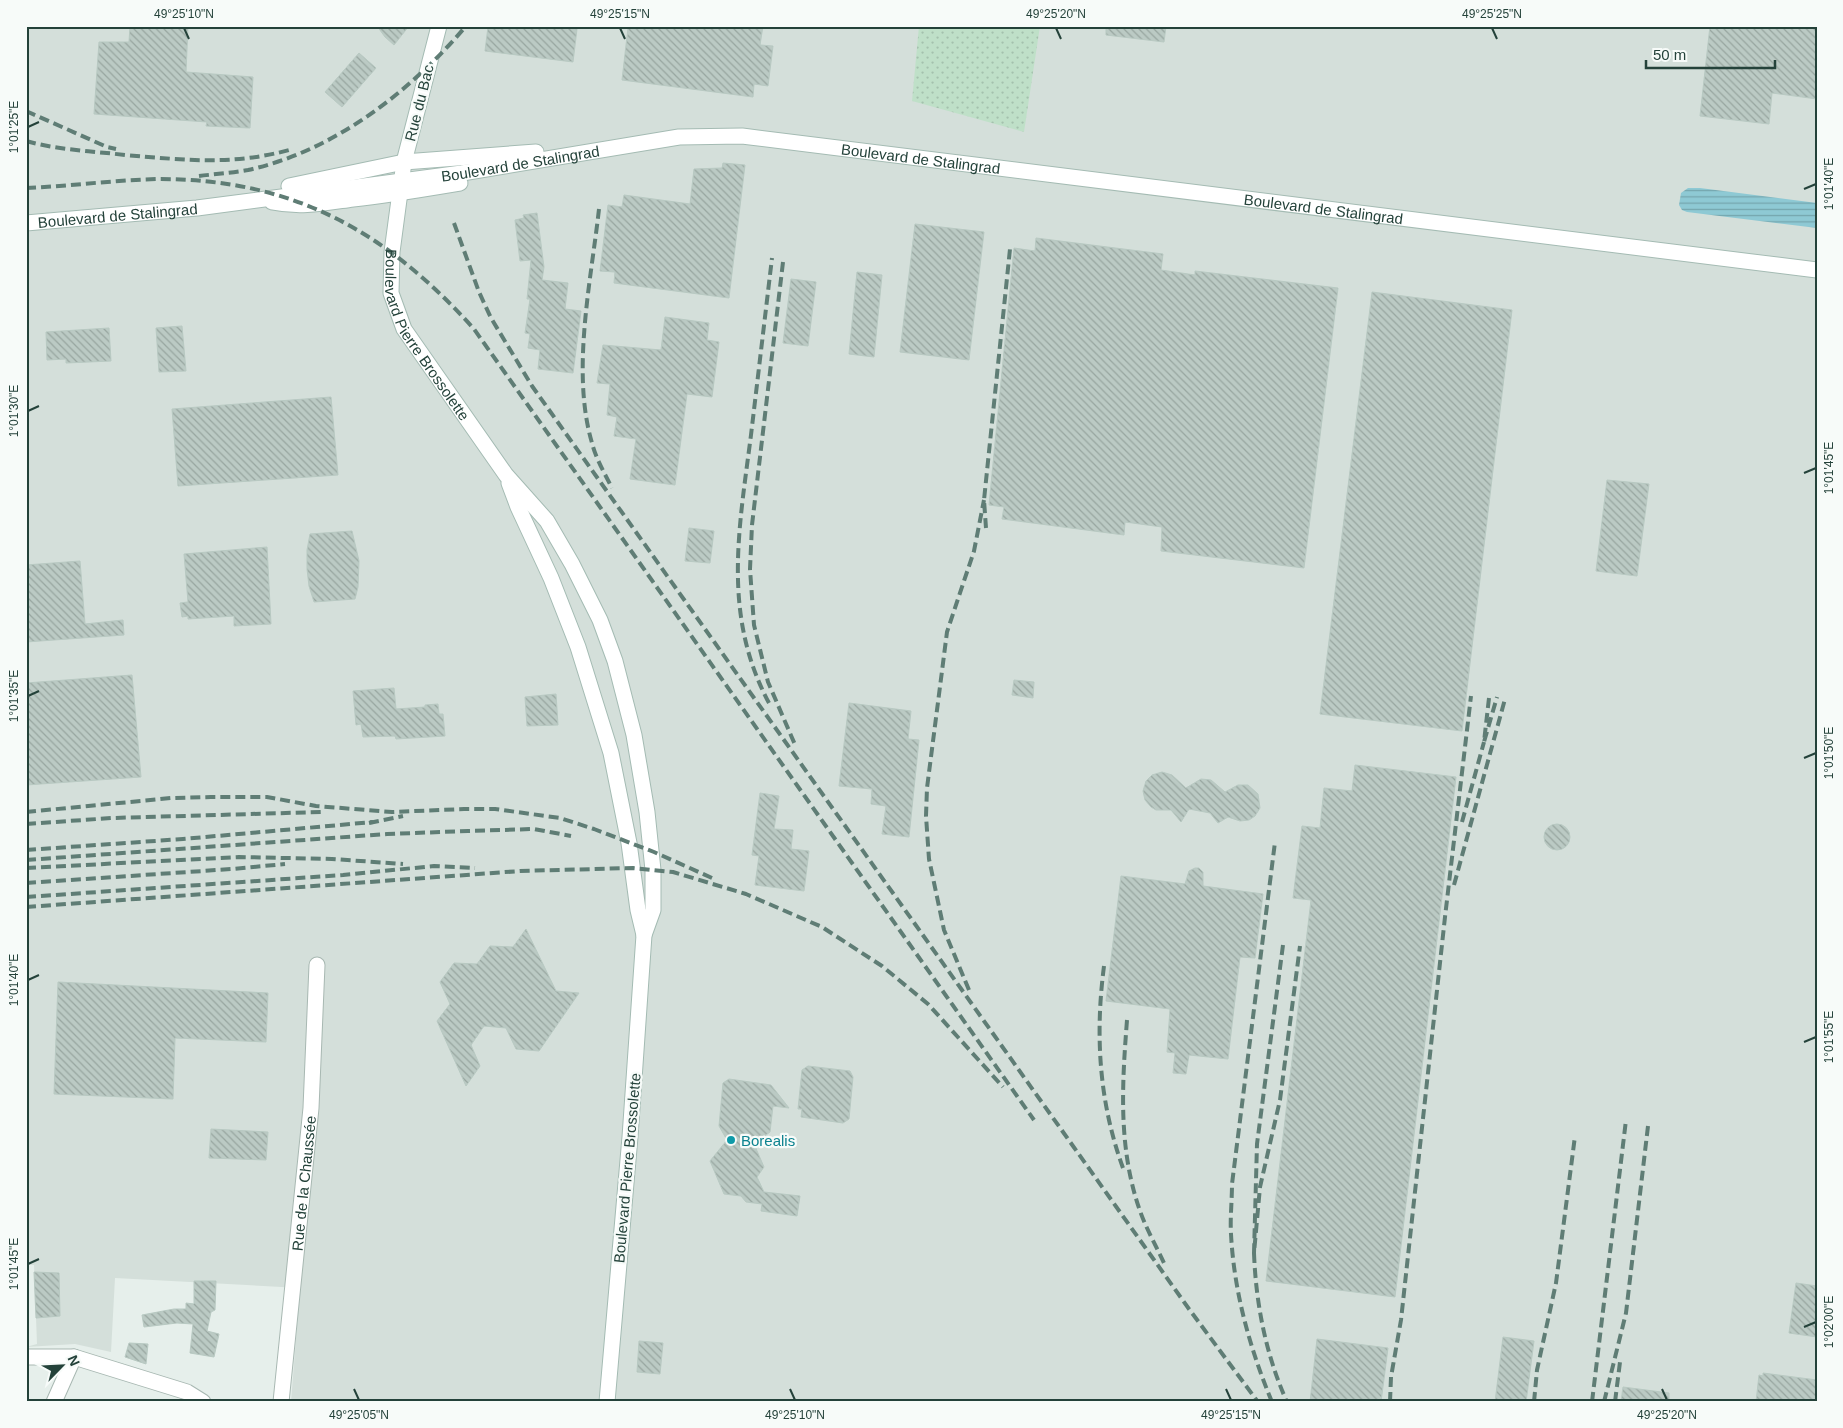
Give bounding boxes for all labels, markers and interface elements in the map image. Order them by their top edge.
text: 49°25'10"N [154,7,214,21]
text: 49°25'15"N [590,7,650,21]
text: 49°25'20"N [1026,7,1086,21]
text: 49°25'25"N [1462,7,1522,21]
scale bar [1646,38,1774,70]
text: 50 m [1653,46,1686,63]
street label: Rue du Bac [401,62,437,143]
text: 1°01'25"E [7,101,21,153]
street label: Boulevard de Stalingrad [840,140,1001,177]
street label: Boulevard de Stalingrad [440,142,601,184]
text: 1°01'40"E [1822,158,1836,210]
street label: Boulevard de Stalingrad [1243,190,1404,227]
street label: Boulevard de Stalingrad [37,199,198,230]
street label: Boulevard Pierre Brossolette [382,249,473,423]
text: 1°01'30"E [7,385,21,437]
text: 1°01'45"E [1822,442,1836,494]
text: 1°01'35"E [7,670,21,722]
text: 1°01'50"E [1822,727,1836,779]
text: 1°01'40"E [7,954,21,1006]
text: 1°01'55"E [1822,1011,1836,1063]
street label: Boulevard Pierre Brossolette [610,1072,644,1264]
street label: Rue de la Chaussée [288,1115,319,1252]
place label: Borealis [741,1132,795,1149]
marker: Borealis [725,1134,737,1146]
text: 1°01'45"E [7,1238,21,1290]
text: 1°02'00"E [1822,1296,1836,1348]
north arrow [38,1340,88,1390]
text: N [65,1353,83,1369]
text: 49°25'05"N [329,1408,389,1422]
text: 49°25'10"N [765,1408,825,1422]
text: 49°25'15"N [1201,1408,1261,1422]
text: 49°25'20"N [1637,1408,1697,1422]

